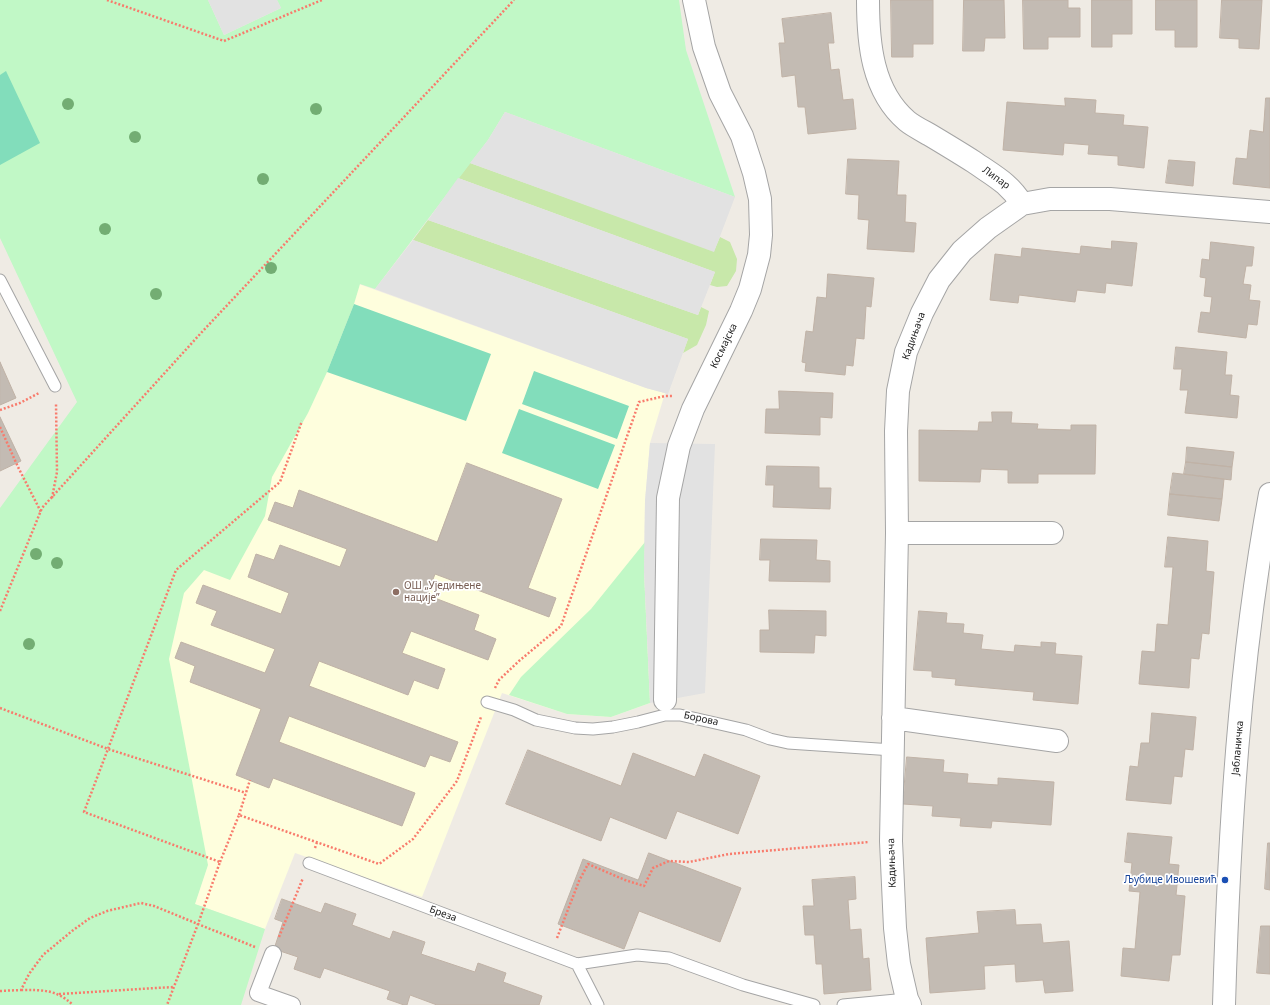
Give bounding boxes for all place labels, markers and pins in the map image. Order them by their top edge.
place label: ОШ „Уједињене нације” [404,580,481,604]
marker: ОШ „Уједињене нације” [391,587,401,597]
place label: Љубице Ивошевић [1124,874,1217,886]
marker: Љубице Ивошевић [1220,875,1230,885]

